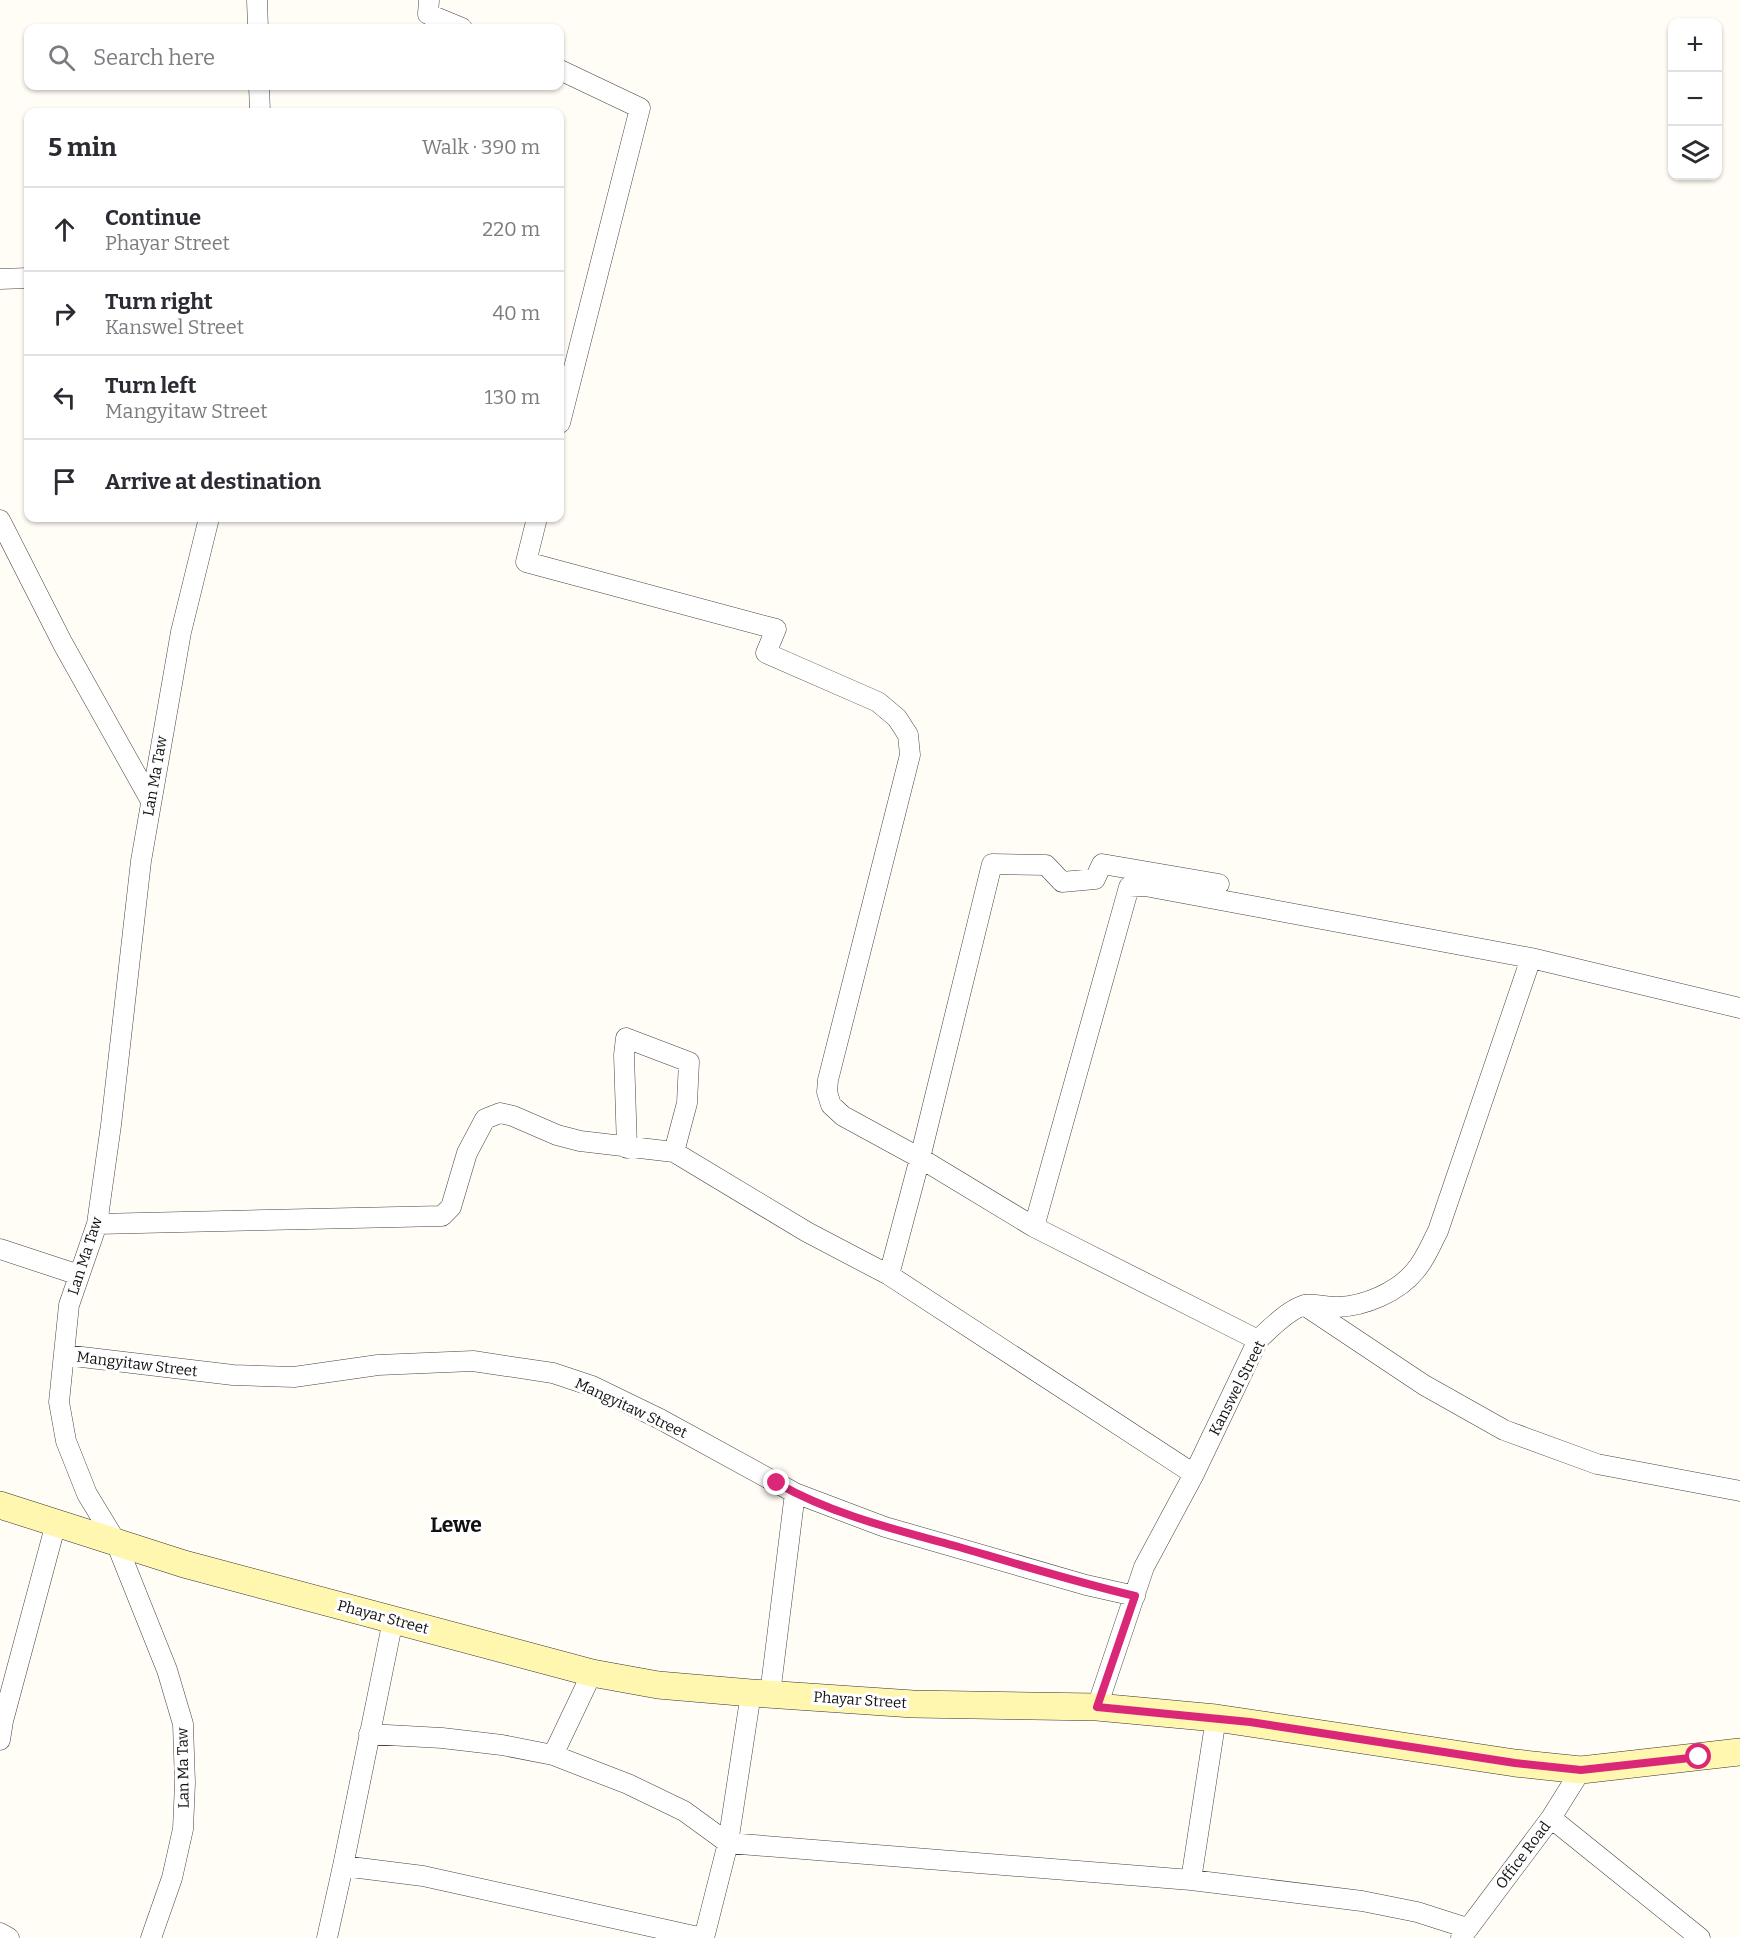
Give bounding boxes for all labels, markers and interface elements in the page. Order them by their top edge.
map controls [1668,18,1722,180]
button: + [1668,18,1722,72]
search box [24,24,564,90]
icon: search [45,41,78,74]
text: Search here [93,44,215,71]
button: − [1668,72,1722,126]
button: layers [1668,126,1722,180]
text: 5 min [48,132,117,163]
text: Walk · 390 m [422,135,540,159]
text: Continue [105,204,201,231]
icon: ahead [48,213,81,246]
text: 220 m [482,217,540,241]
text: Phayar Street [105,231,230,255]
text: Turn right [105,288,213,315]
icon: right [48,297,81,330]
text: 40 m [492,301,540,325]
text: Kanswel Street [105,315,244,339]
text: Turn left [105,372,197,399]
icon: left [48,381,81,414]
text: 130 m [485,385,540,409]
text: Mangyitaw Street [105,399,267,423]
icon: arrive [48,465,81,498]
text: Arrive at destination [105,468,321,495]
street label: Lan Ma Taw [139,734,171,817]
street label: Lan Ma Taw [64,1214,106,1297]
street label: Kanswel Street [1205,1337,1269,1439]
street label: Mangyitaw Street [75,1348,199,1380]
street label: Mangyitaw Street [572,1374,691,1442]
route end [763,1469,789,1495]
district label: Lewe [430,1512,482,1538]
street label: Phayar Street [335,1596,431,1638]
street label: Phayar Street [813,1688,908,1712]
street label: Lan Ma Taw [173,1726,193,1809]
route start [1685,1743,1711,1769]
street label: Office Road [1492,1818,1554,1892]

